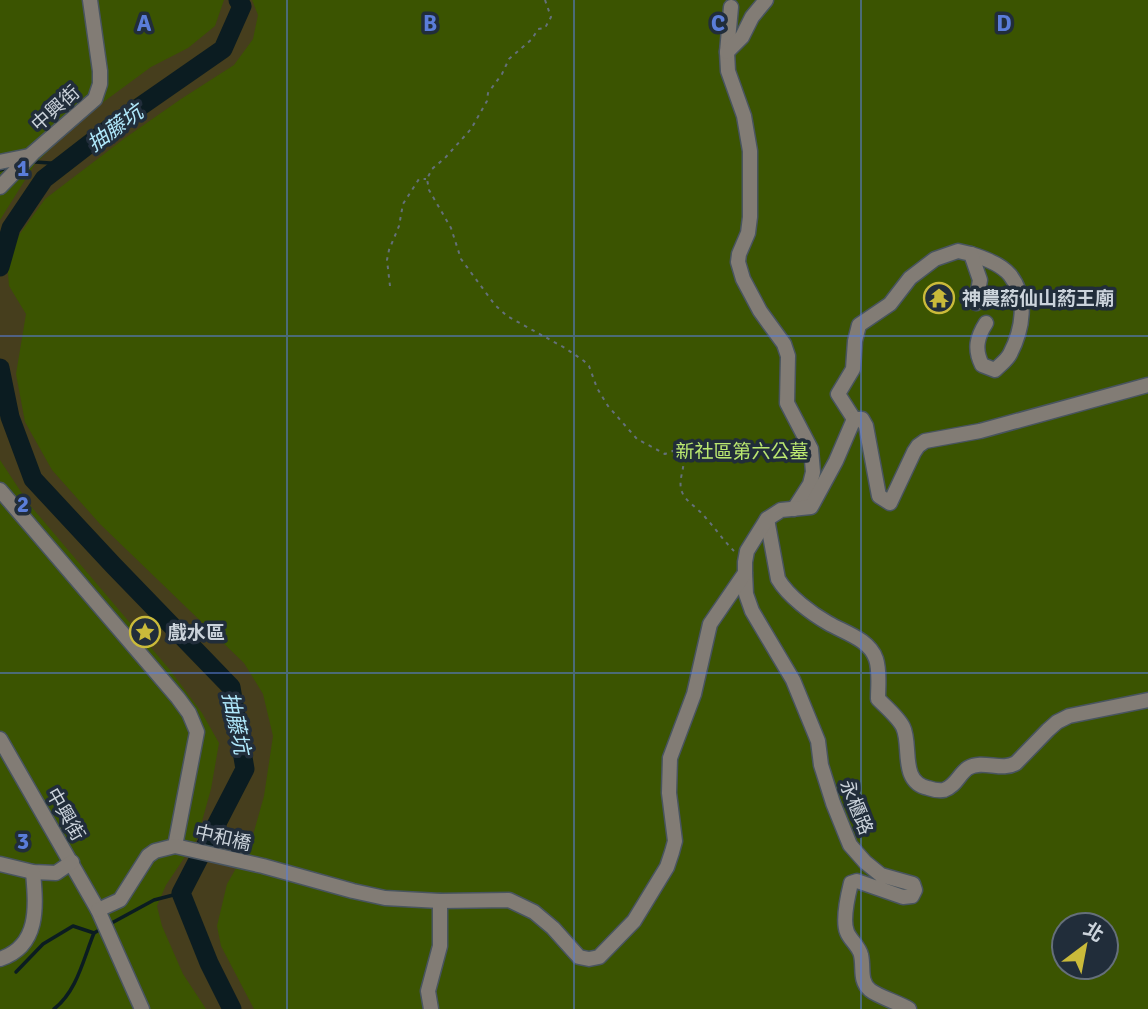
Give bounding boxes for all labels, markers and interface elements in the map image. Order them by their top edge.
text: A [137,9,152,38]
text: B [423,9,437,38]
text: C [711,9,725,38]
text: D [996,9,1012,38]
street label: 中興街 [26,81,85,137]
water label: 抽藤坑 [82,97,151,157]
text: 1 [17,154,29,183]
temple icon: 神農葯仙山葯王廟 [922,281,956,315]
place label: 神農葯仙山葯王廟 [962,287,1114,311]
park label: 新社區第六公墓 [675,440,809,464]
text: 2 [17,490,29,519]
place icon: 戲水區 [128,615,162,649]
place label: 戲水區 [168,621,225,645]
water label: 抽藤坑 [217,689,256,759]
street label: 永櫃路 [834,776,878,838]
street label: 中興街 [40,784,90,845]
street label: 中和橋 [192,820,253,856]
text: 3 [17,827,29,856]
north arrow [1050,911,1120,981]
text: 北 [1079,917,1108,948]

